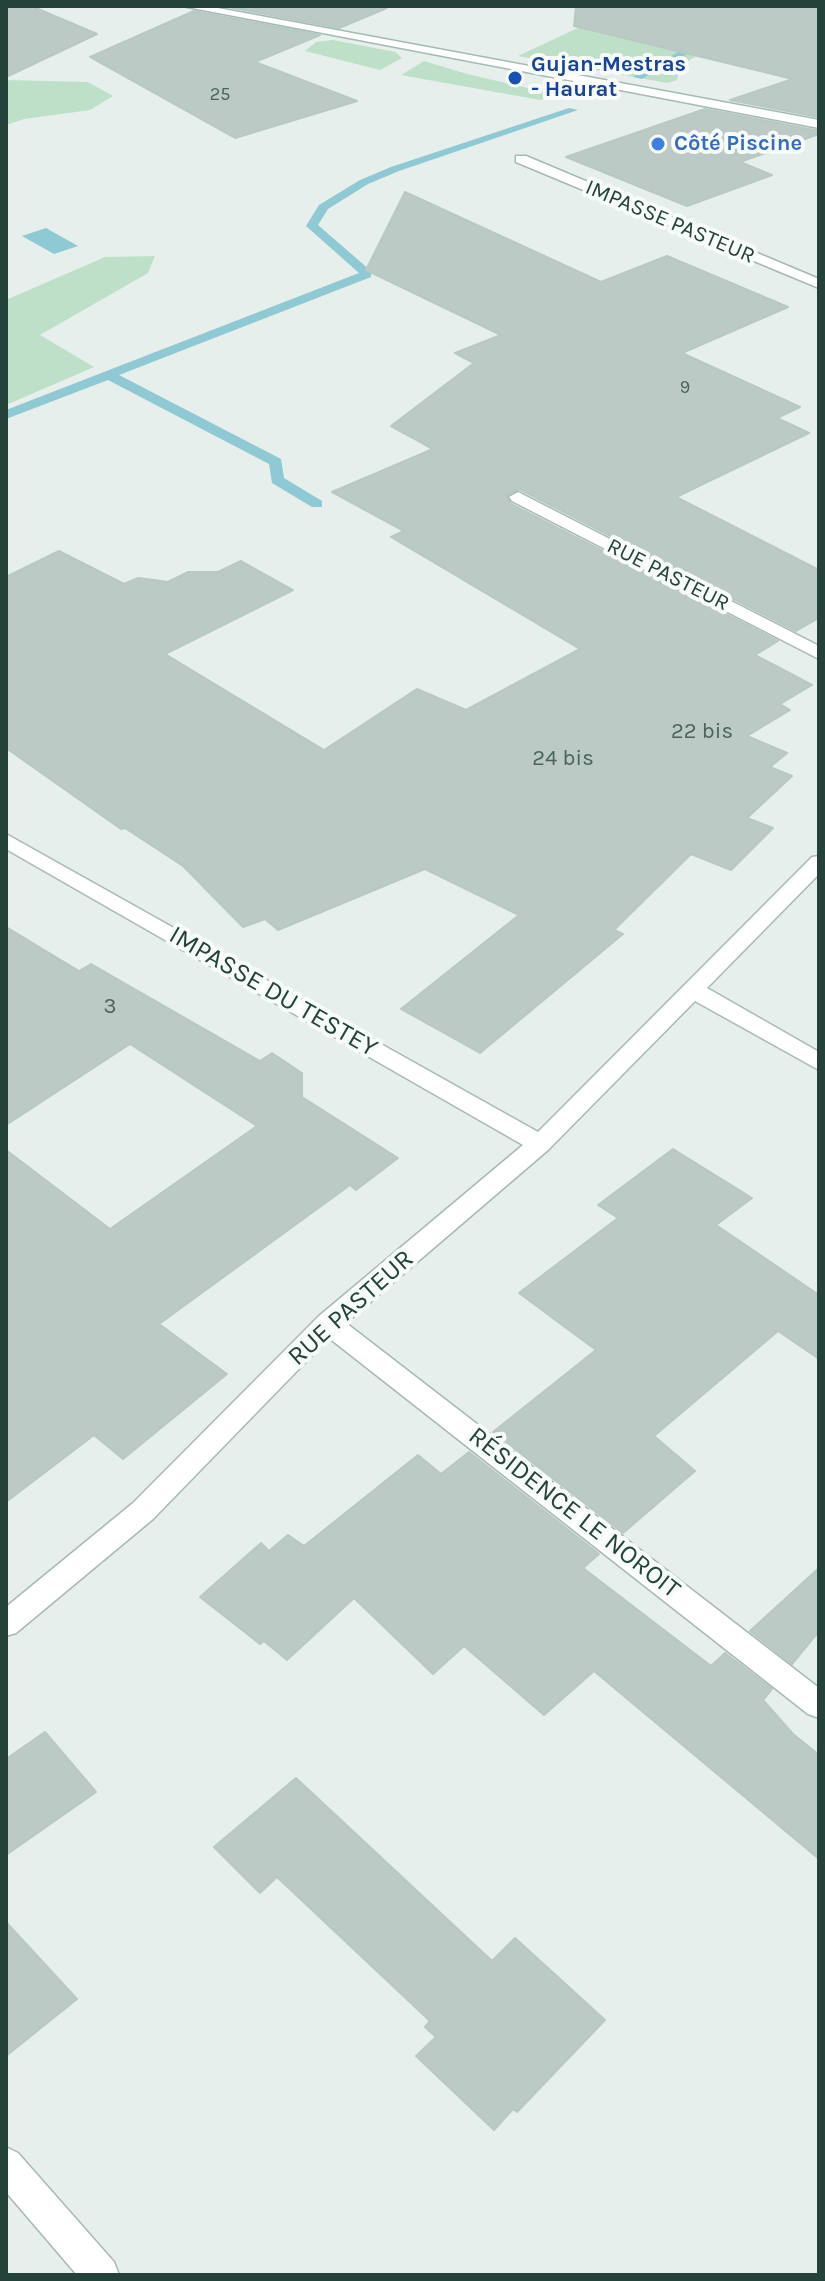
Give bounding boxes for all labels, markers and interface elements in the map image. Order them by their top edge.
place label: Gujan-Mestras - Haurat [531,52,686,104]
marker: Gujan-Mestras - Haurat [506,69,524,87]
house number: 25 [210,84,230,106]
place label: Côté Piscine [674,131,802,157]
marker: Côté Piscine [649,135,667,153]
street label: IMPASSE PASTEUR [581,174,759,270]
house number: 9 [680,377,690,399]
street label: RUE PASTEUR [602,533,734,617]
house number: 22 bis [671,719,733,745]
house number: 24 bis [532,746,594,772]
street label: IMPASSE DU TESTEY [163,920,383,1064]
house number: 3 [104,994,116,1020]
street label: RUE PASTEUR [282,1243,420,1373]
street label: RÉSIDENCE LE NOROIT [462,1421,686,1605]

